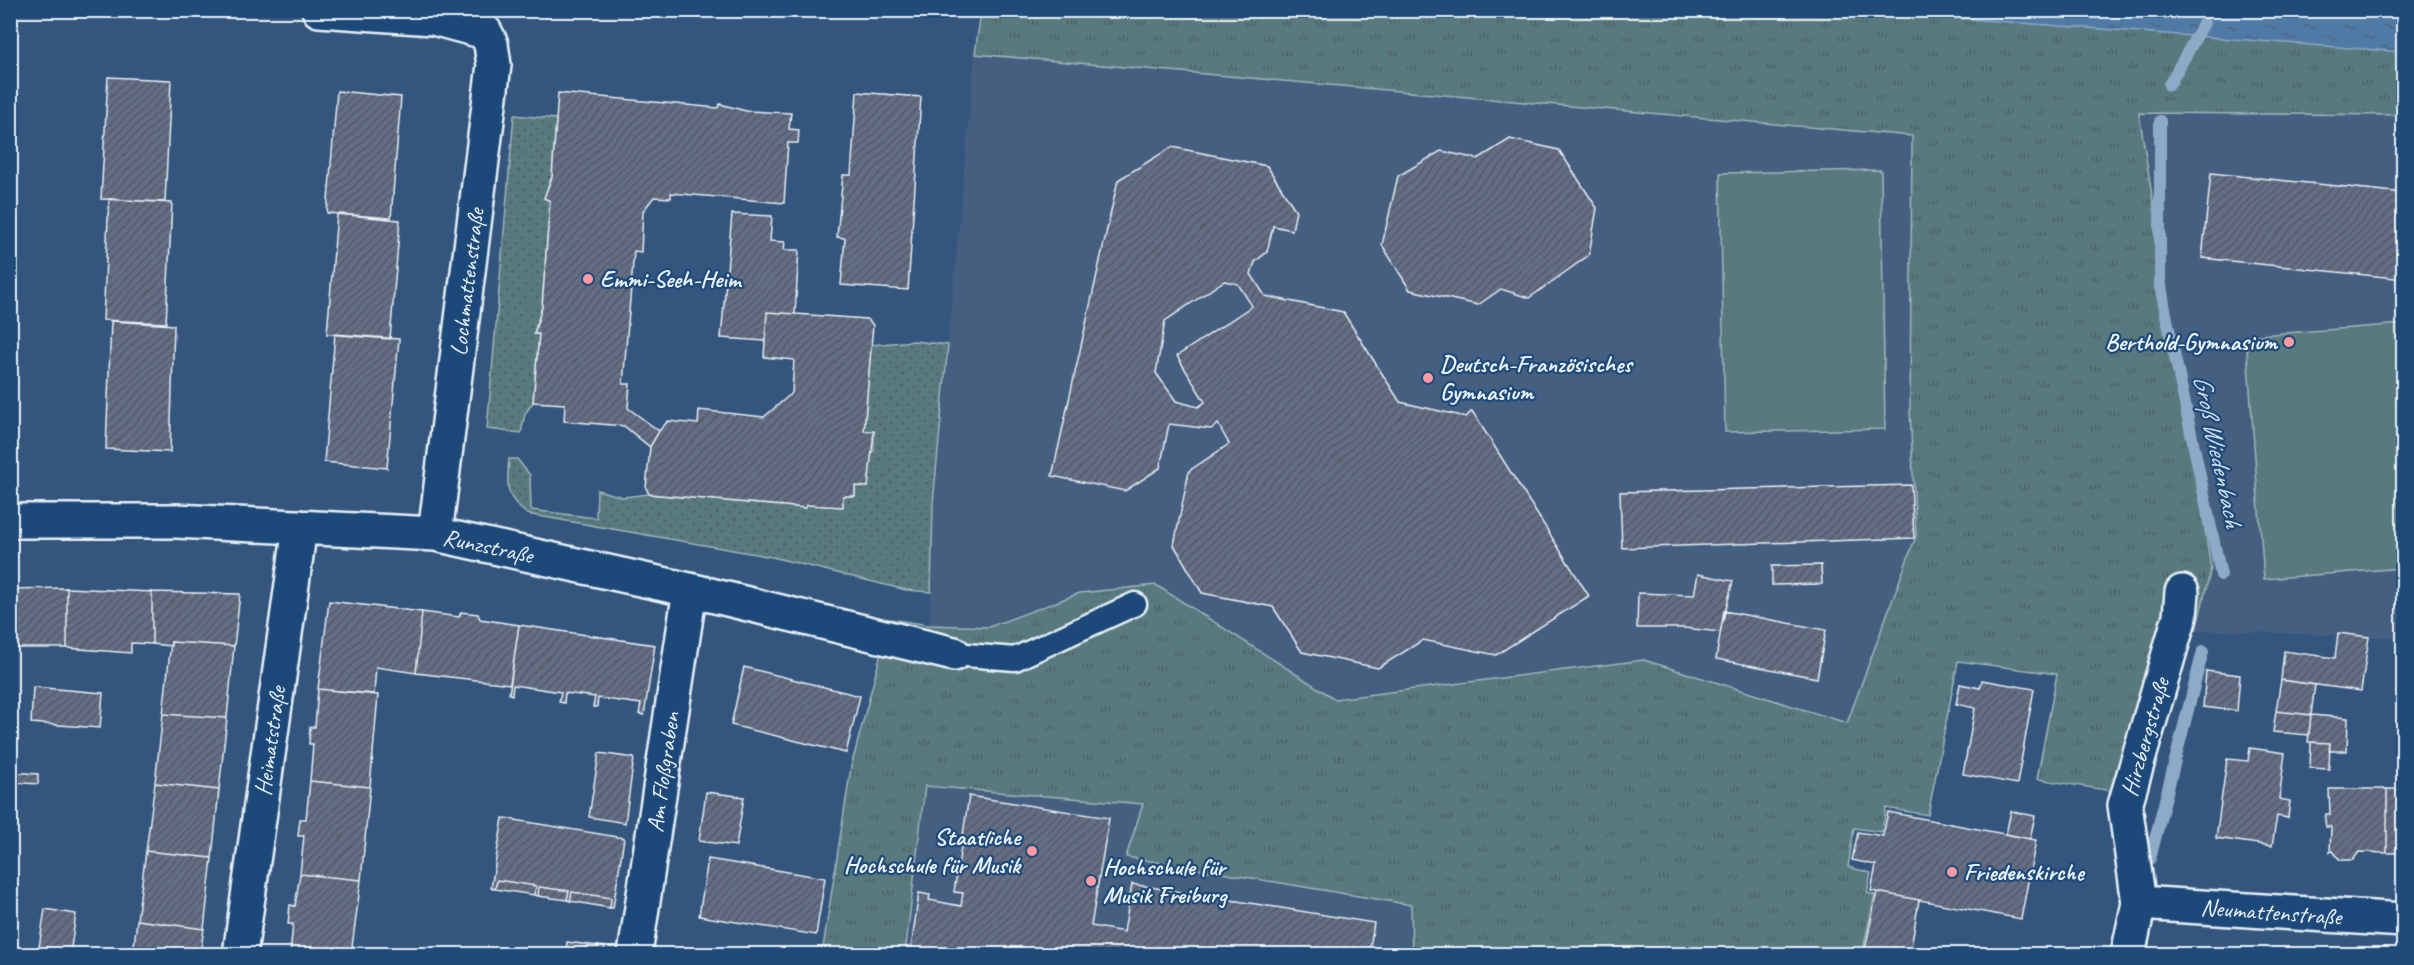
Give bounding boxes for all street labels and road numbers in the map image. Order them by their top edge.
street label: Lochmattenstraße [443,204,491,357]
street label: Runzstraße [440,522,538,571]
street label: Hirzbergstraße [2114,672,2177,800]
street label: Heimatstraße [248,682,293,797]
street label: Am Floßgraben [640,709,686,834]
street label: Neumattenstraße [2200,892,2344,932]

